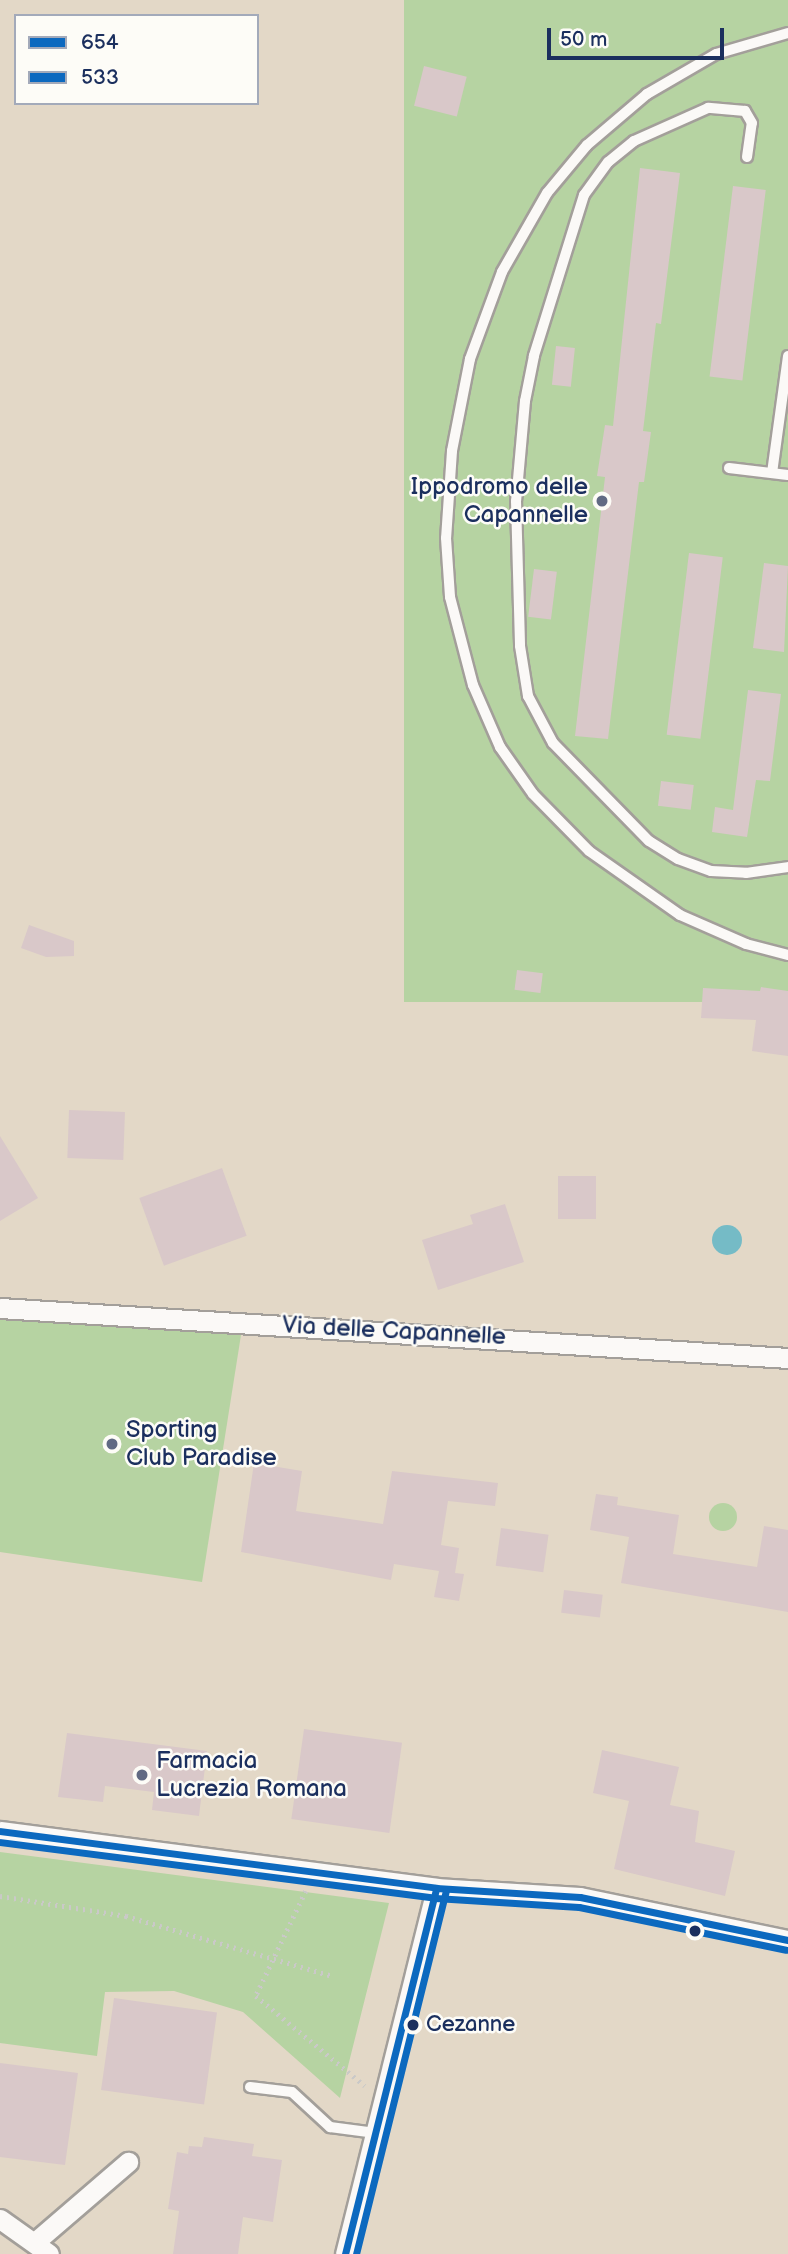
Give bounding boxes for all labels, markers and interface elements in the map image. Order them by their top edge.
legend [14,14,259,105]
scale bar [550,14,727,58]
text: 50 m [560,27,607,52]
text: 654 [81,30,119,55]
text: 533 [81,65,119,90]
place label: Ippodromo delle Capannelle [411,473,588,529]
marker: Ippodromo delle Capannelle [594,493,610,509]
street label: Via delle Capannelle [281,1311,507,1351]
place label: Sporting Club Paradise [126,1416,277,1472]
marker: Sporting Club Paradise [104,1436,120,1452]
place label: Farmacia Lucrezia Romana [156,1747,347,1803]
marker: Farmacia Lucrezia Romana [134,1767,150,1783]
unlabelled marker [688,1924,702,1938]
place label: Cezanne [426,2012,515,2038]
marker: Cezanne [406,2018,420,2032]

